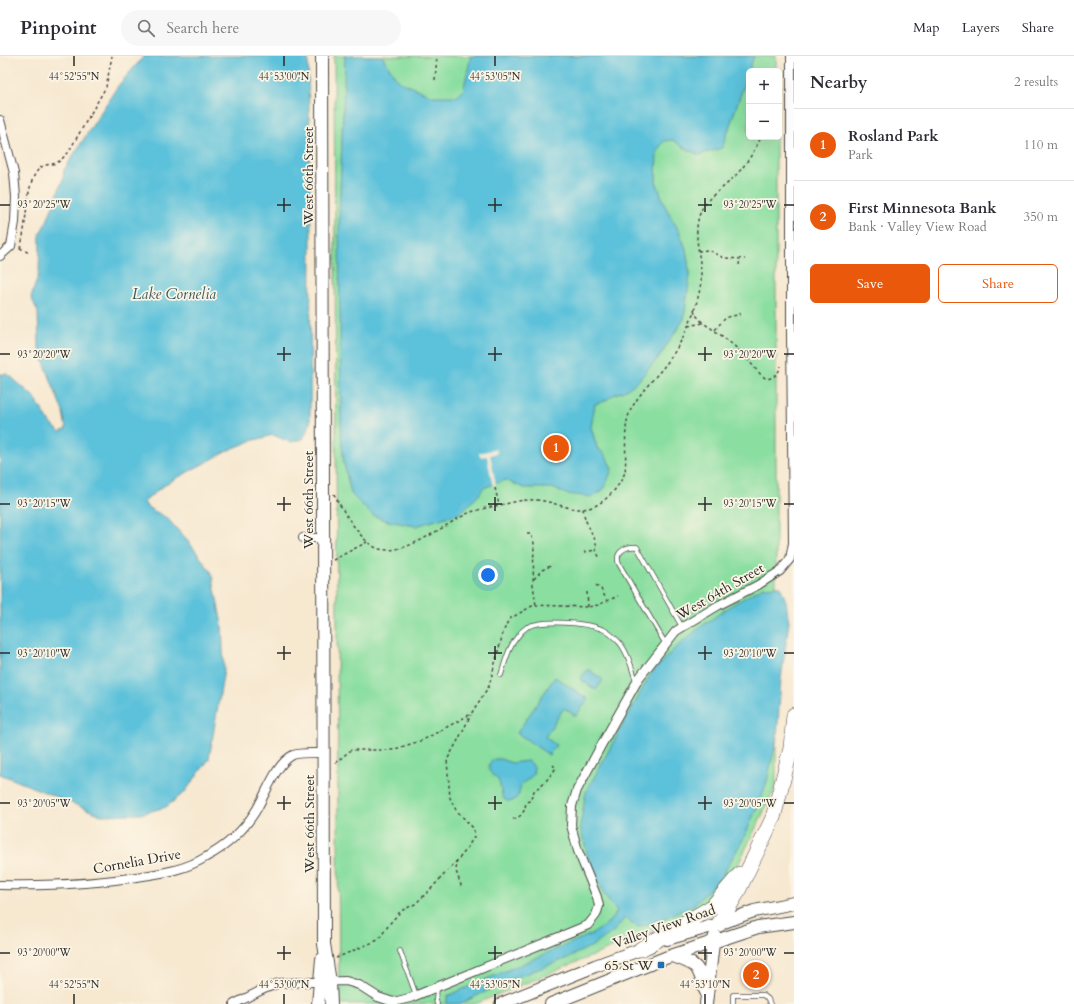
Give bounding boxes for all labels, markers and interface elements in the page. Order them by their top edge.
search box [121,10,401,46]
text: Pinpoint [20,15,97,41]
icon: search [135,17,157,39]
text: Search here [167,18,239,38]
text: Map [913,18,940,37]
text: Layers [962,18,1000,37]
text: Share [1022,18,1054,37]
map controls [746,68,782,140]
button: + [746,68,782,104]
text: 44°52'55"N [49,70,100,84]
text: 44°53'00"N [259,70,310,84]
text: 44°53'05"N [470,70,521,84]
text: Nearby [810,71,867,94]
text: 2 results [1014,73,1058,91]
button: − [746,104,782,140]
street label: West 66th Street [299,126,318,226]
text: Rosland Park [848,126,939,146]
text: 1 [820,136,826,154]
text: 110 m [1024,136,1058,154]
text: Park [848,146,873,164]
text: 93°20'25"W [17,198,72,212]
text: 93°20'25"W [723,198,778,212]
text: First Minnesota Bank [848,198,997,218]
text: 2 [820,208,826,226]
text: 350 m [1024,208,1058,226]
text: Bank · Valley View Road [848,218,987,236]
button: Save [810,264,930,303]
button: Share [938,264,1058,303]
water label: Lake Cornelia [132,284,216,304]
text: 93°20'20"W [17,348,72,362]
text: 93°20'20"W [723,348,778,362]
pin: 1 [543,433,569,463]
street label: West 66th Street [299,450,318,550]
text: 93°20'15"W [17,497,72,511]
text: 93°20'15"W [723,497,778,511]
street label: West 64th Street [672,558,768,625]
your location [478,565,498,585]
text: 93°20'10"W [17,647,72,661]
text: 93°20'10"W [723,647,778,661]
street label: West 66th Street [300,774,319,874]
text: 93°20'05"W [17,797,72,811]
text: 93°20'05"W [723,797,778,811]
street label: Cornelia Drive [92,844,182,879]
street label: Valley View Road [610,900,719,953]
text: 93°20'00"W [17,946,72,960]
text: 93°20'00"W [723,946,778,960]
place label: 65 St W [604,956,654,975]
marker: 65 St W [656,960,666,970]
pin: 2 [743,960,769,990]
text: 44°52'55"N [49,978,100,992]
text: 44°53'00"N [259,978,310,992]
text: 44°53'05"N [470,978,521,992]
text: 44°53'10"N [680,978,731,992]

